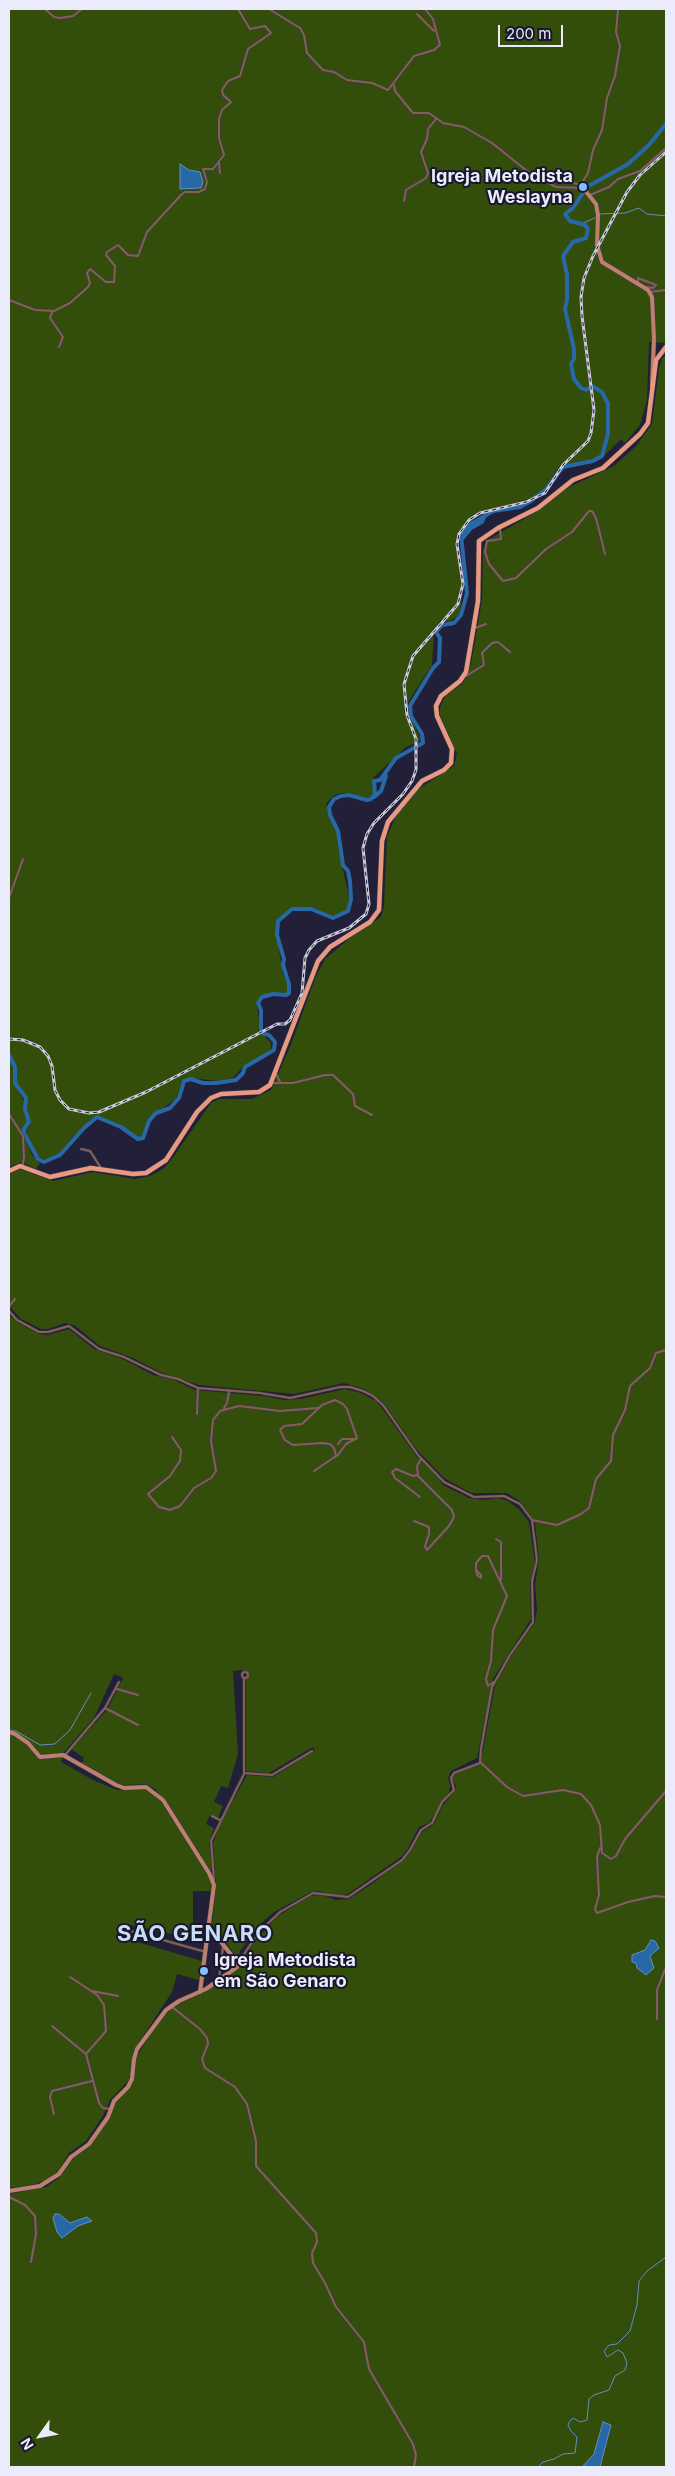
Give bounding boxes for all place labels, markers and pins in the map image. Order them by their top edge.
place label: Igreja Metodista Weslayna [431,166,573,208]
marker: Igreja Metodista Weslayna [577,181,589,193]
place label: Igreja Metodista em São Genaro [214,1950,356,1992]
marker: Igreja Metodista em São Genaro [198,1965,210,1977]

